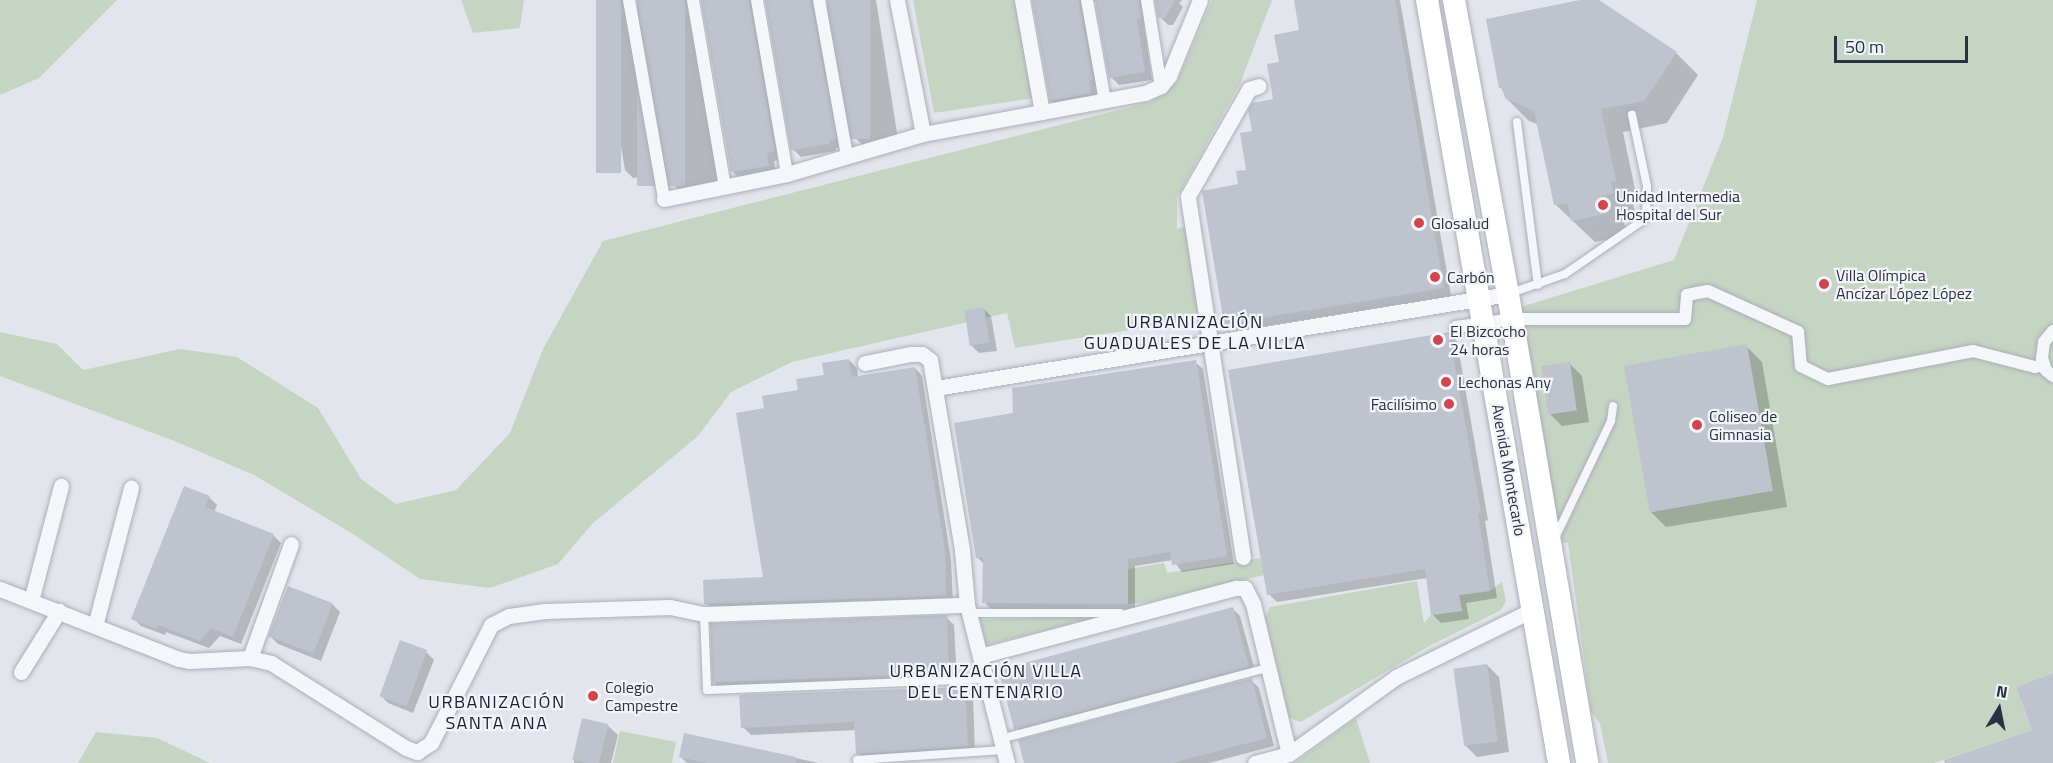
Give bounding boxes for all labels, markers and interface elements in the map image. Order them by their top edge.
scale bar [1837,24,1970,62]
text: 50 m [1845,33,1884,60]
place label: Unidad Intermedia Hospital del Sur [1616,186,1740,224]
marker: Unidad Intermedia Hospital del Sur [1594,196,1612,214]
place label: Glosalud [1431,213,1489,233]
marker: Glosalud [1412,216,1426,230]
place label: Villa Olímpica Ancízar López López [1836,265,1972,303]
place label: Carbón [1447,267,1495,287]
marker: Carbón [1428,270,1442,284]
marker: Villa Olímpica Ancízar López López [1817,277,1831,291]
district label: URBANIZACIÓN GUADUALES DE LA VILLA [1084,312,1306,354]
place label: El Bizcocho 24 horas [1450,321,1526,359]
marker: El Bizcocho 24 horas [1431,333,1445,347]
place label: Lechonas Any [1458,372,1551,392]
marker: Lechonas Any [1439,375,1453,389]
place label: Facilísimo [1371,394,1437,414]
marker: Facilísimo [1442,397,1456,411]
street label: Avenida Montecarlo [1488,403,1530,537]
place label: Coliseo de Gimnasia [1709,406,1777,444]
marker: Coliseo de Gimnasia [1690,418,1704,432]
district label: URBANIZACIÓN VILLA DEL CENTENARIO [889,661,1083,704]
place label: Colegio Campestre [605,677,678,715]
text: N [1995,678,2010,704]
north arrow [1969,679,2029,739]
marker: Colegio Campestre [586,689,600,703]
district label: URBANIZACIÓN SANTA ANA [428,692,566,734]

